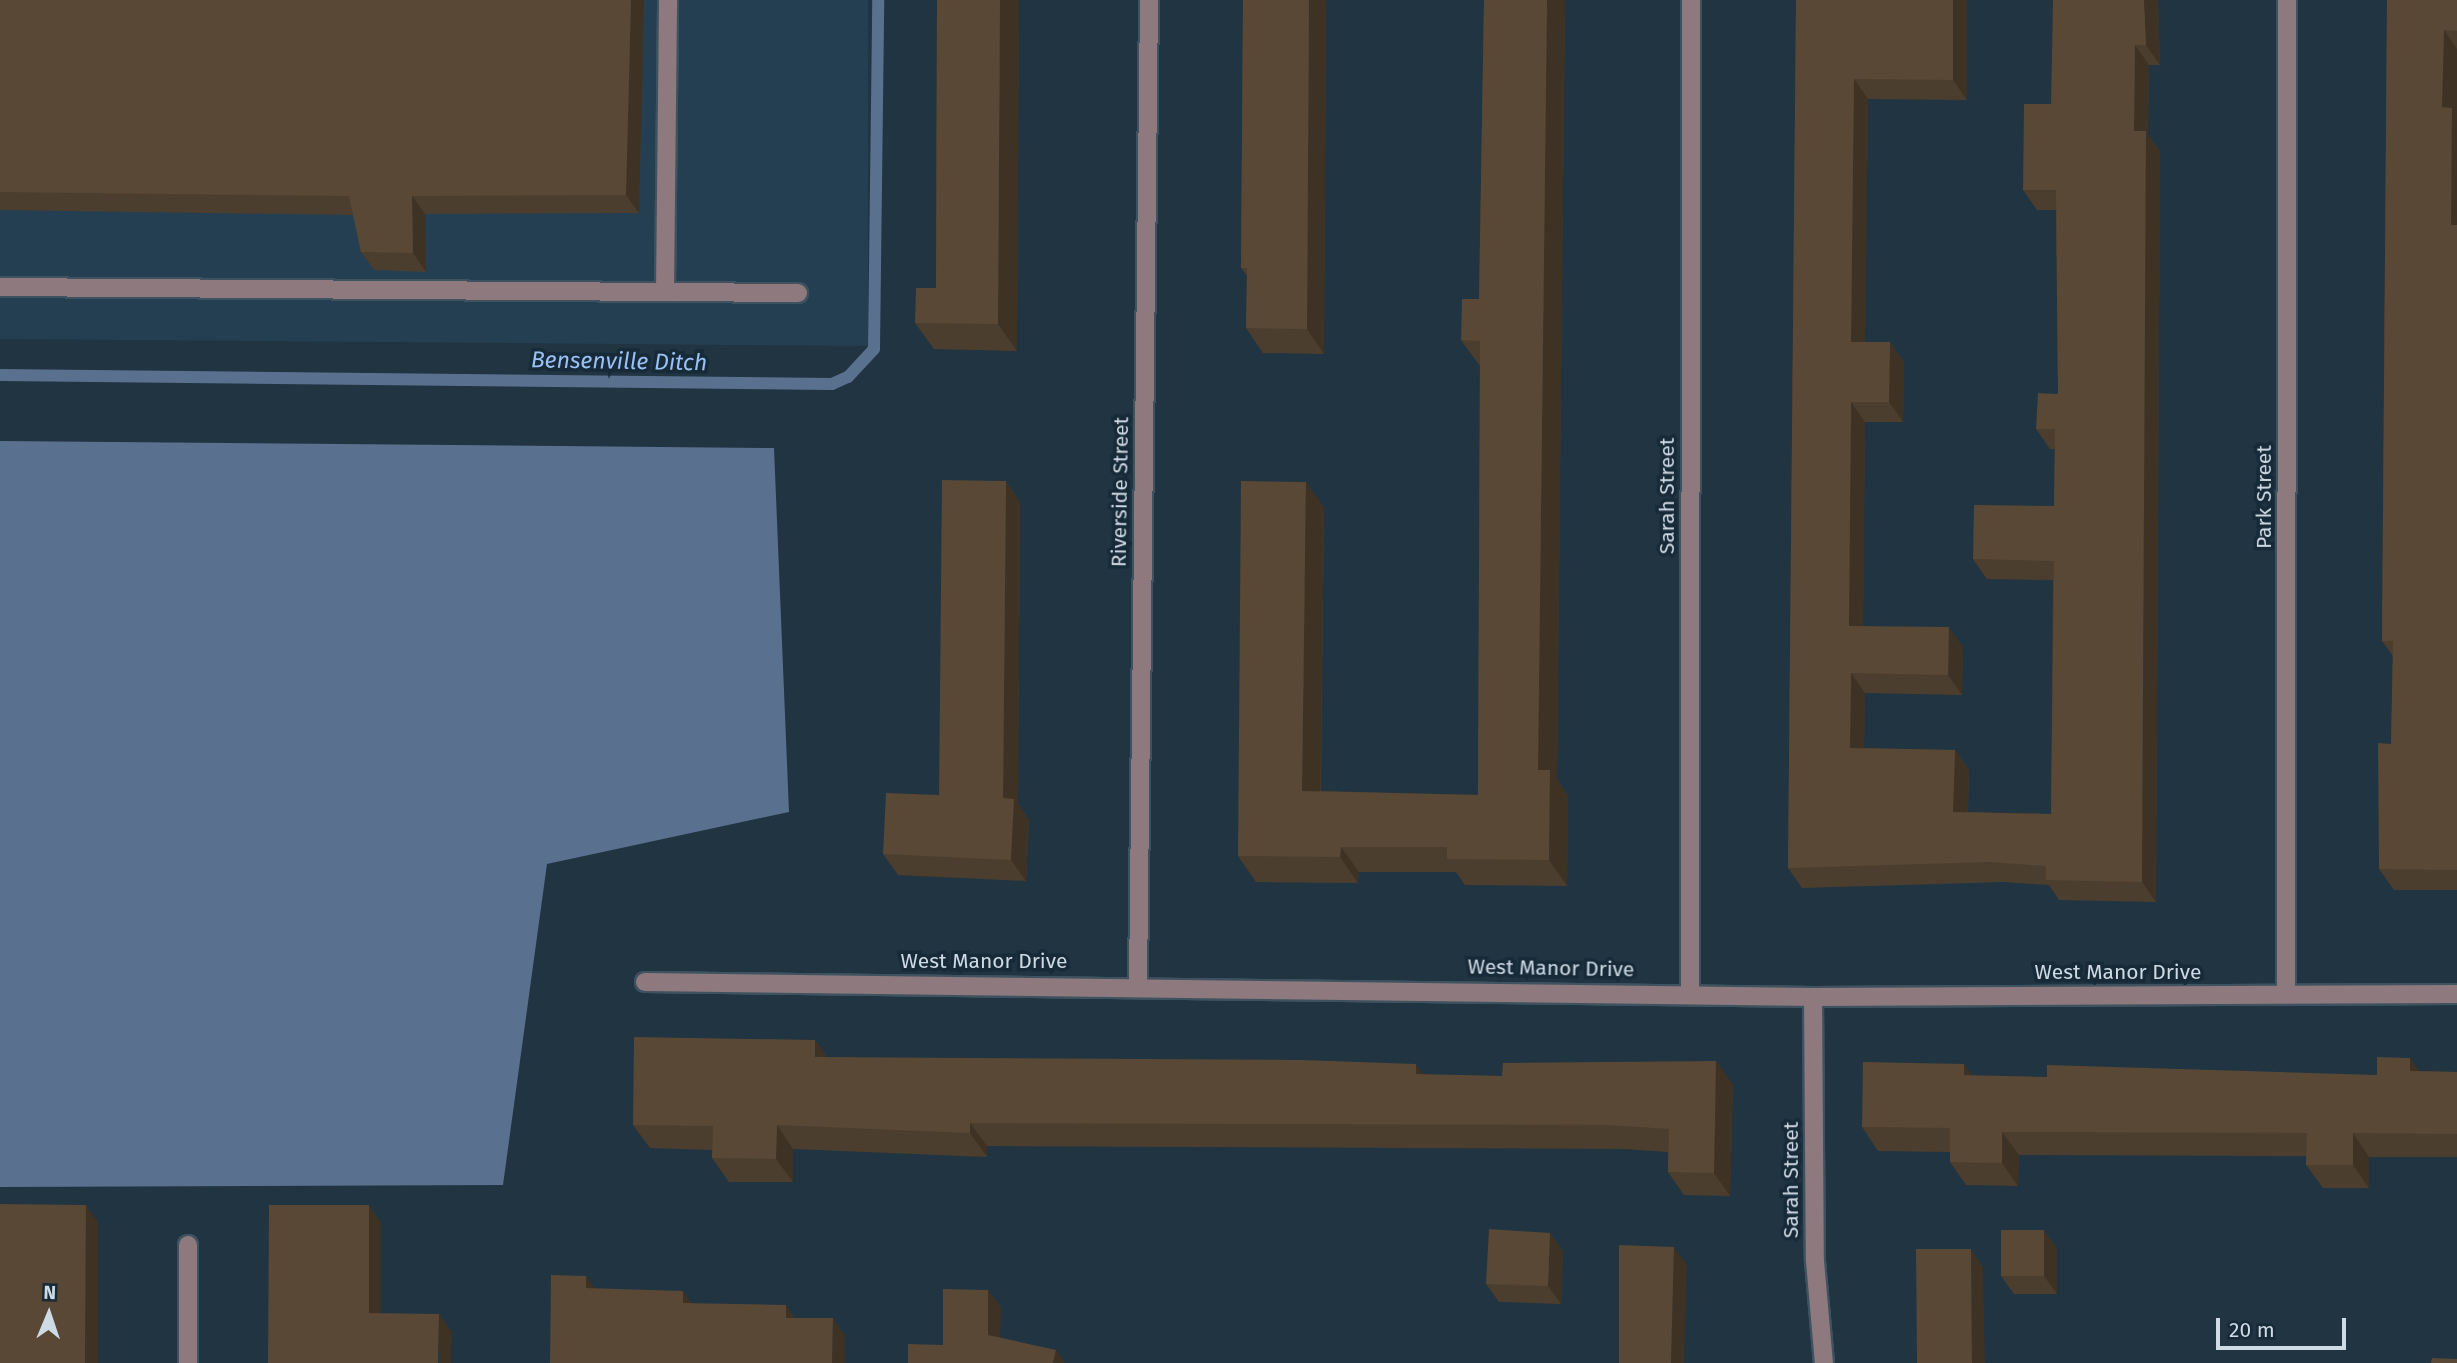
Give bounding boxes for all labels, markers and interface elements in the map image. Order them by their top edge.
water label: Bensenville Ditch [531,346,707,376]
street label: Riverside Street [1106,417,1134,567]
street label: Sarah Street [1654,438,1680,554]
street label: Park Street [2251,445,2277,549]
street label: West Manor Drive [901,948,1067,974]
street label: West Manor Drive [1467,954,1635,982]
street label: West Manor Drive [2035,959,2201,985]
street label: Sarah Street [1778,1122,1804,1238]
north arrow [14,1279,84,1349]
text: N [43,1281,56,1304]
scale bar [2219,1304,2348,1348]
text: 20 m [2229,1317,2275,1343]

